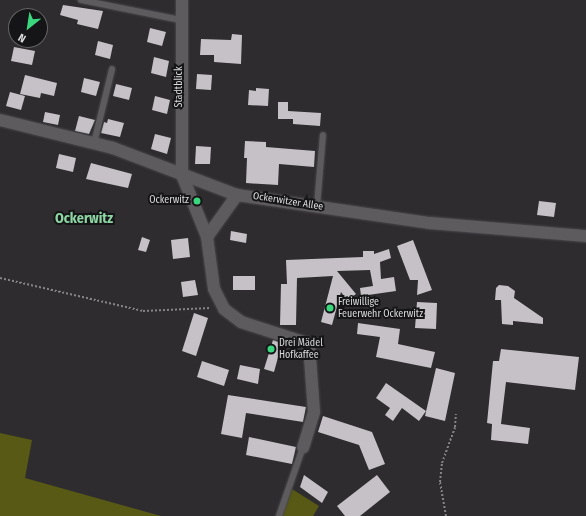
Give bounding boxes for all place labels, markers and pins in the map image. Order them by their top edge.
place label: Ockerwitz [149,195,189,207]
marker: Ockerwitz [192,196,202,206]
place label: Freiwillige Feuerwehr Ockerwitz [338,296,423,320]
marker: Freiwillige Feuerwehr Ockerwitz [325,303,335,313]
place label: Drei Mädel Hofkaffee [279,337,323,360]
marker: Drei Mädel Hofkaffee [266,344,276,354]

